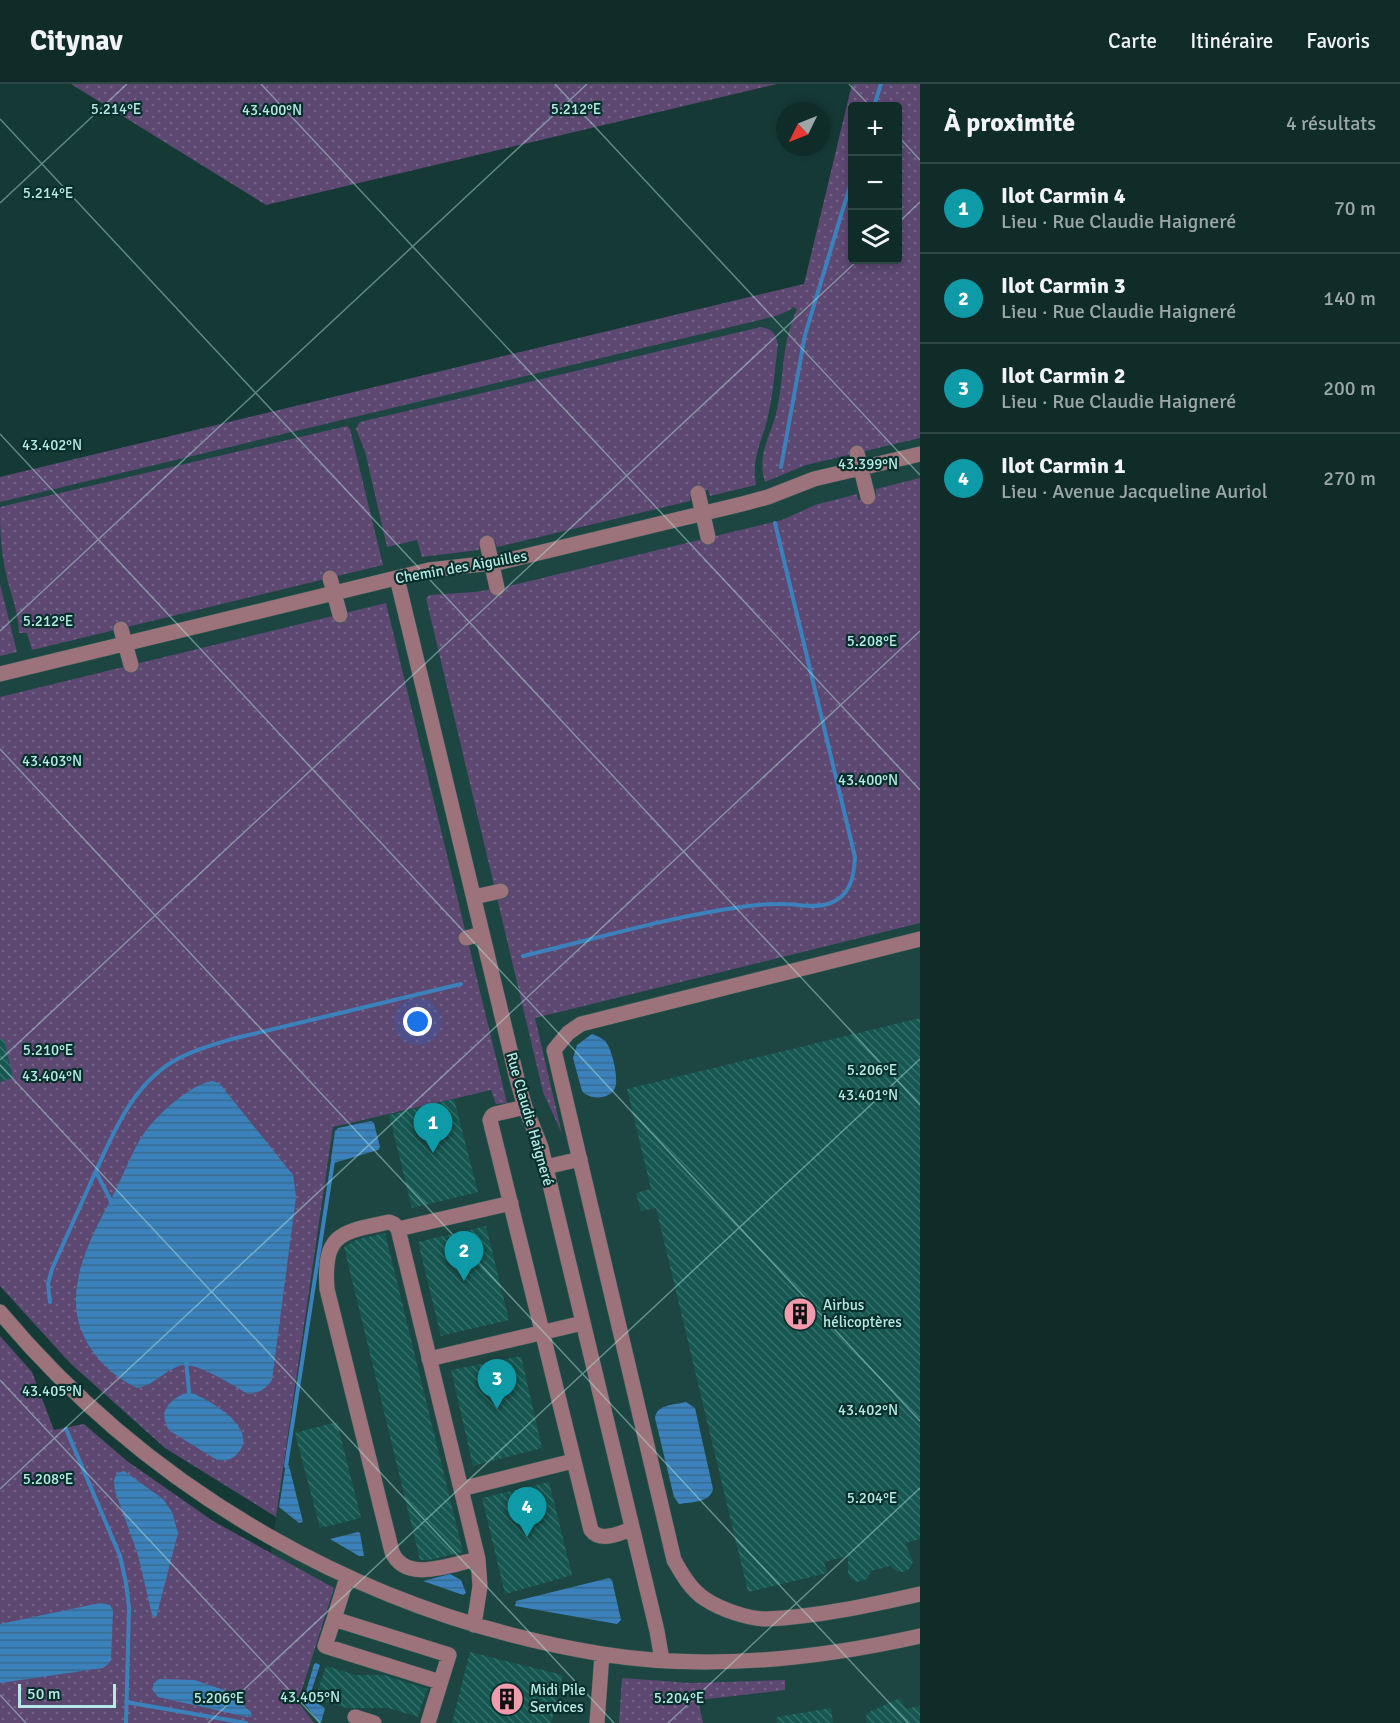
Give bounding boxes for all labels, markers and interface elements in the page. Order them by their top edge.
text: Citynav [30,24,123,58]
text: Carte [1108,28,1157,54]
text: Itinéraire [1190,28,1273,54]
text: Favoris [1306,28,1370,54]
text: 5.214°E [91,100,141,118]
text: 5.212°E [551,100,601,118]
text: 43.400°N [242,101,302,119]
north arrow [776,102,830,156]
map controls [848,102,902,264]
button: + [848,102,902,156]
text: À proximité [944,107,1075,139]
text: 4 résultats [1286,111,1376,136]
button: − [848,156,902,210]
text: Ilot Carmin 4 [1001,182,1126,209]
text: 5.214°E [23,184,73,202]
text: 1 [958,196,969,221]
text: 70 m [1334,196,1376,221]
text: Lieu · Rue Claudie Haigneré [1001,209,1236,234]
button: layers [848,210,902,264]
text: Ilot Carmin 3 [1001,272,1126,299]
text: 2 [958,286,969,311]
text: 140 m [1323,286,1376,311]
text: Lieu · Rue Claudie Haigneré [1001,299,1236,324]
text: Ilot Carmin 2 [1001,362,1126,389]
text: 3 [958,376,969,401]
text: 200 m [1323,376,1376,401]
text: Lieu · Rue Claudie Haigneré [1001,389,1236,414]
text: 43.402°N [22,436,82,454]
text: Ilot Carmin 1 [1001,452,1126,479]
text: 43.399°N [838,455,898,473]
text: 4 [958,466,969,491]
text: 270 m [1323,466,1376,491]
text: Lieu · Avenue Jacqueline Auriol [1001,479,1268,504]
street label: Chemin des Aiguilles [394,546,529,587]
text: 5.212°E [23,612,73,630]
text: 5.208°E [847,632,897,650]
text: 43.403°N [22,752,82,770]
text: 43.400°N [838,771,898,789]
your location [403,1007,432,1036]
text: 5.210°E [23,1041,73,1059]
street label: Rue Claudie Haigneré [502,1050,558,1188]
text: 5.206°E [847,1061,897,1079]
text: 43.404°N [22,1067,82,1085]
text: 43.401°N [838,1086,898,1104]
pin: 1 [414,1104,452,1153]
pin: 2 [444,1232,484,1281]
building icon: Airbus hélicoptères [782,1296,818,1332]
place label: Airbus hélicoptères [823,1296,902,1331]
pin: 3 [478,1360,516,1409]
text: 43.405°N [22,1382,82,1400]
text: 43.402°N [838,1401,898,1419]
text: 5.208°E [23,1470,73,1488]
pin: 4 [508,1488,546,1537]
text: 5.204°E [847,1489,897,1507]
scale bar [18,1681,116,1708]
building icon: Midi Pile Services [489,1681,525,1717]
place label: Midi Pile Services [530,1681,586,1716]
text: 50 m [27,1684,61,1704]
text: 43.405°N [280,1688,340,1706]
text: 5.206°E [194,1689,244,1707]
text: 5.204°E [654,1689,704,1707]

